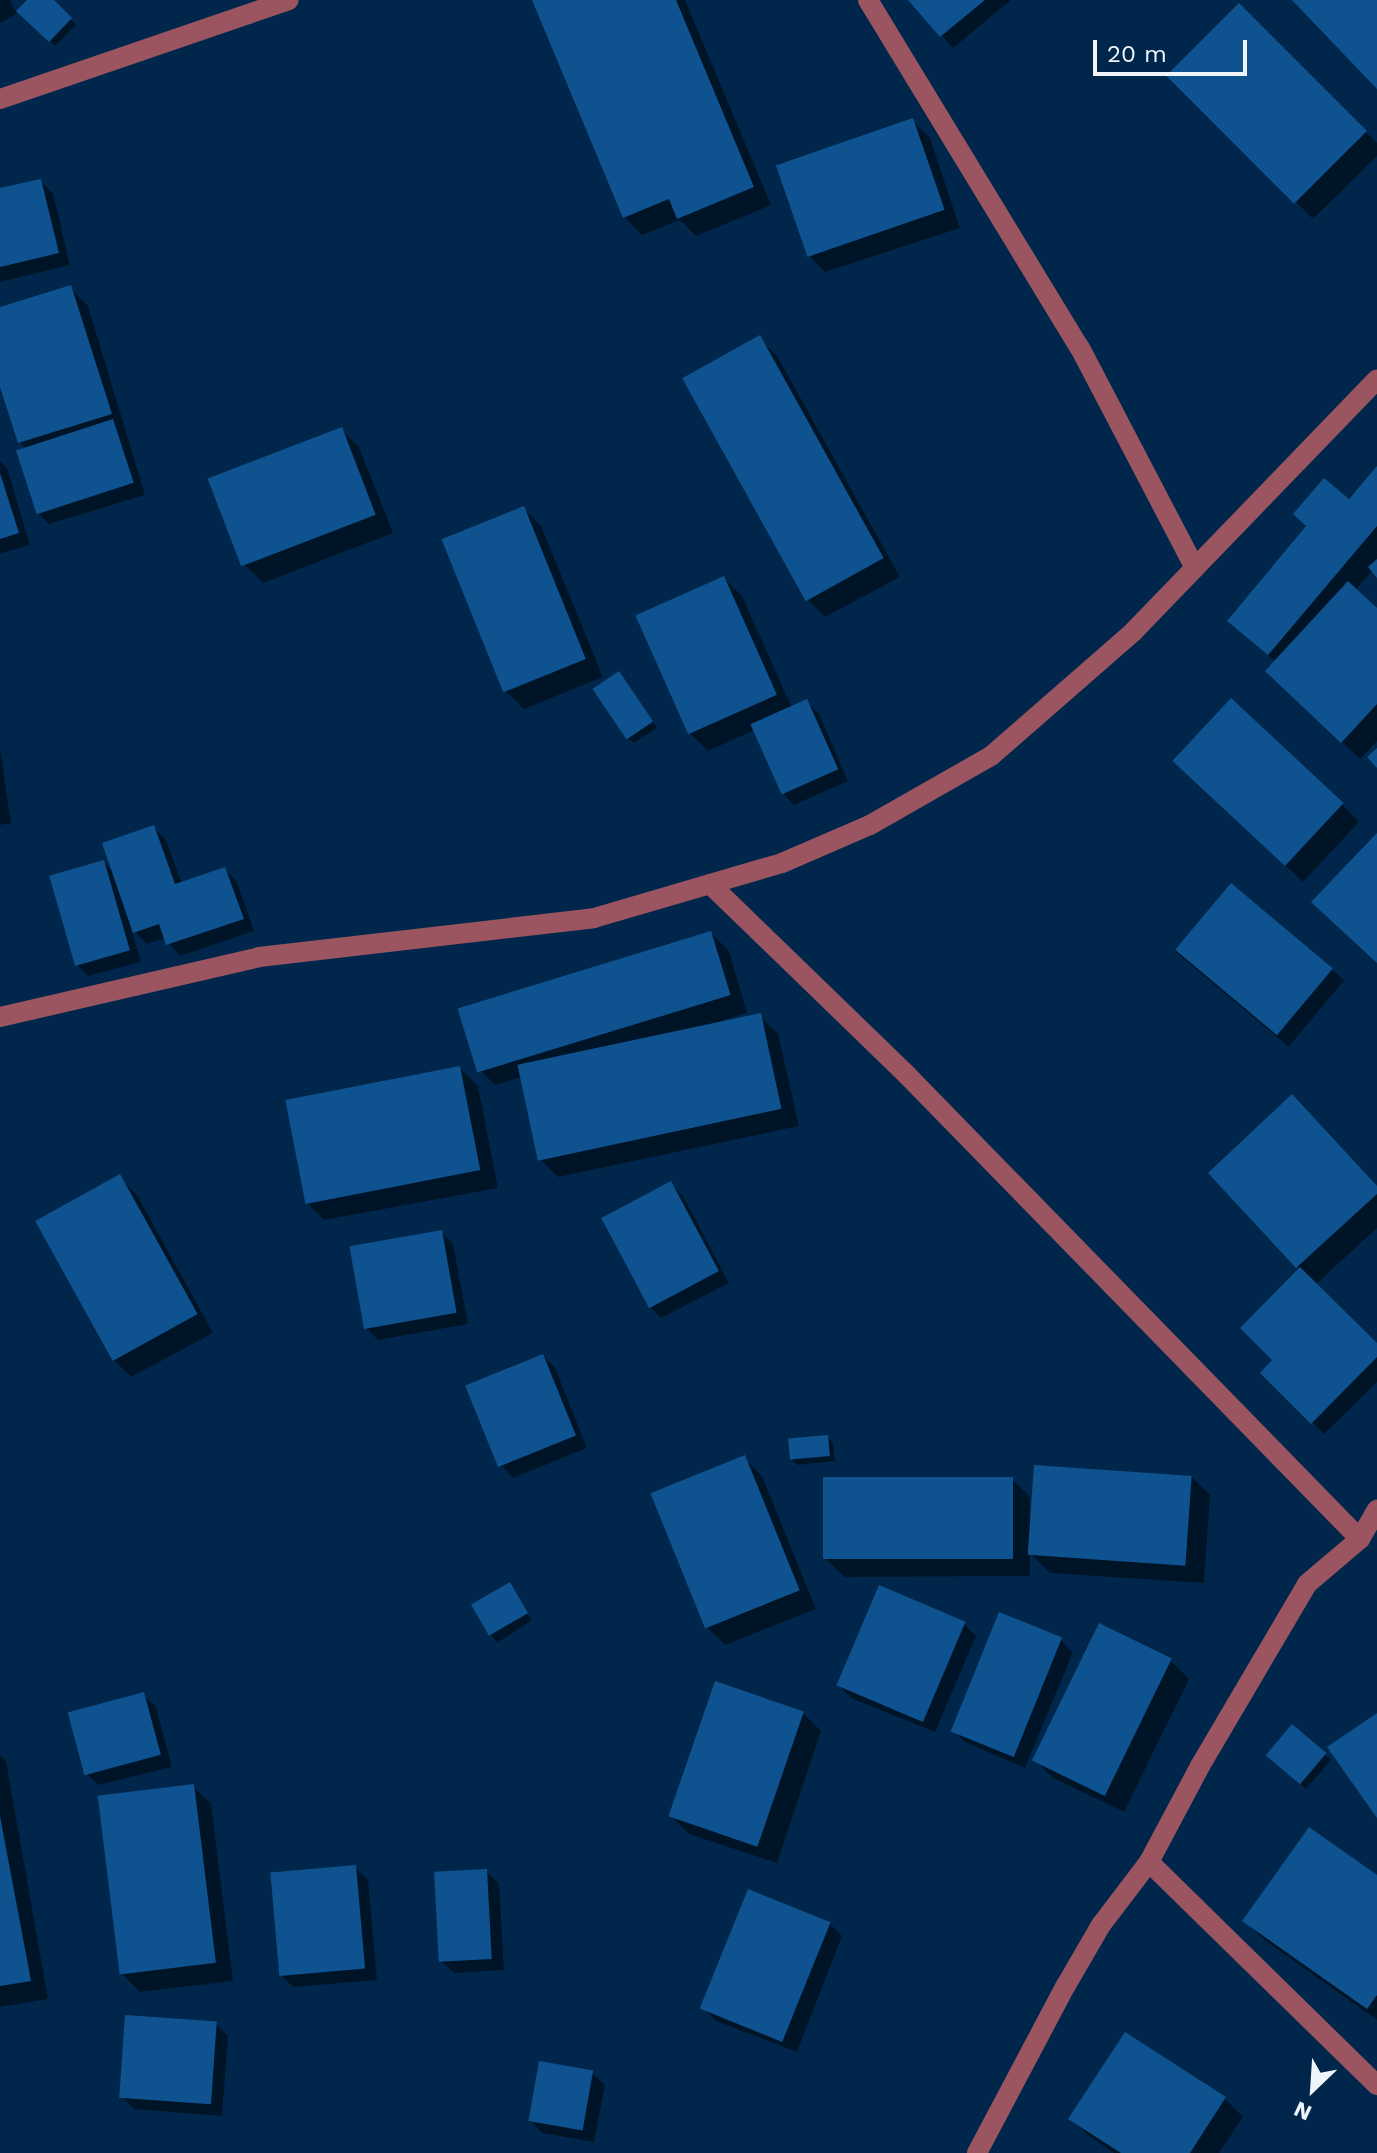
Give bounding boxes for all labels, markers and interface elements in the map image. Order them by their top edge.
scale bar [1097,24,1251,74]
text: 20 m [1107,40,1167,68]
north arrow [1273,2049,1353,2129]
text: N [1290,2096,1315,2126]

